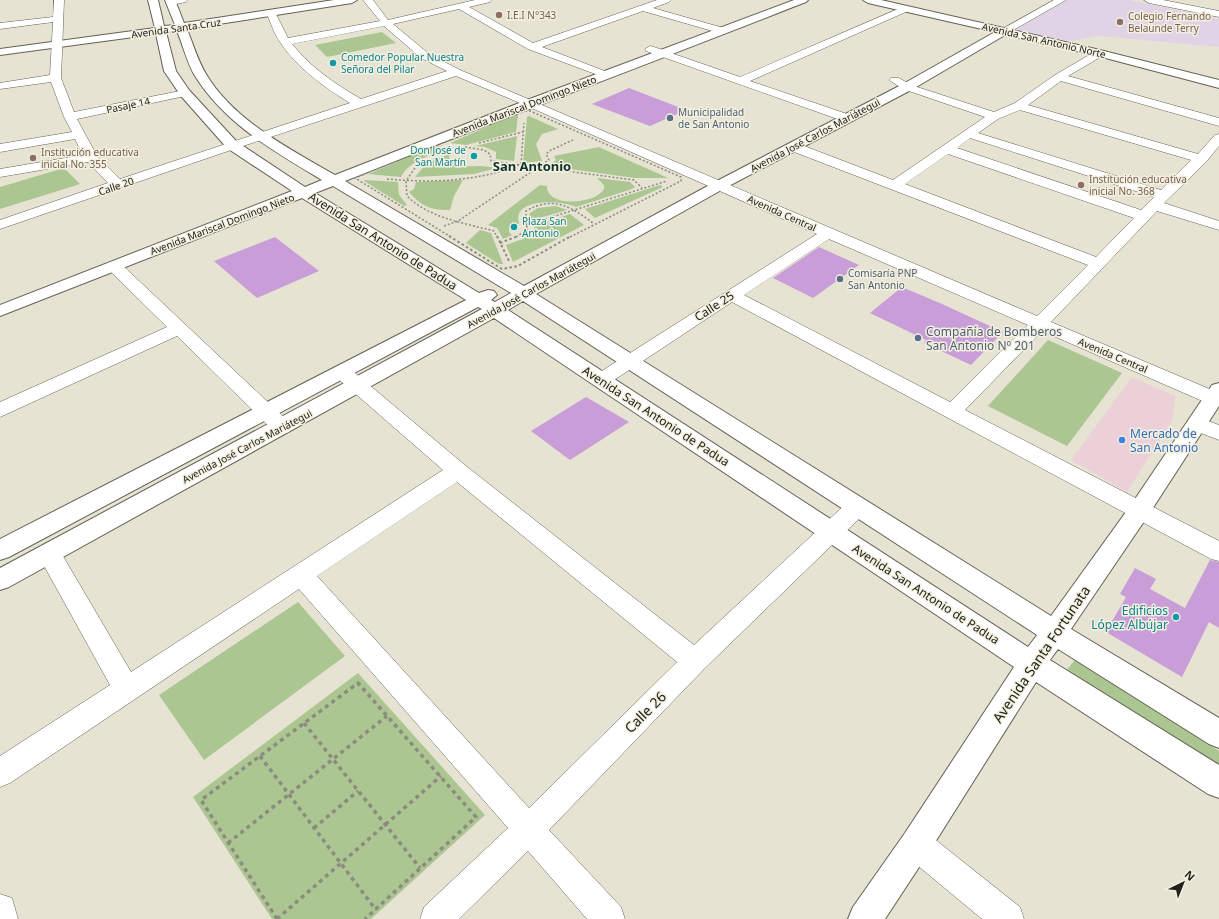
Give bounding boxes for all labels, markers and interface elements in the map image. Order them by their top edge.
place label: I.E.I N°343 [507,8,557,22]
place label: Colegio Fernando Belaunde Terry [1128,9,1211,35]
marker: I.E.I N°343 [494,10,504,20]
street label: Avenida Santa Cruz [130,15,222,41]
marker: Colegio Fernando Belaunde Terry [1115,17,1125,27]
street label: Avenida San Antonio Norte [981,19,1108,61]
place label: Comedor Popular Nuestra Señora del Pilar [341,50,464,76]
marker: Comedor Popular Nuestra Señora del Pilar [328,58,338,68]
street label: Avenida Mariscal Domingo Nieto [450,72,598,140]
street label: Pasaje 14 [105,93,151,116]
street label: Avenida José Carlos Mariátegui [748,95,882,175]
place label: Municipalidad de San Antonio [678,105,749,131]
marker: Municipalidad de San Antonio [665,113,675,123]
place label: Don José de San Martín [410,143,466,169]
place label: Institución educativa inicial No. 355 [41,145,139,171]
marker: Don José de San Martín [469,151,479,161]
marker: Institución educativa inicial No. 355 [28,153,38,163]
district label: San Antonio [493,157,571,175]
place label: Institución educativa inicial No. 368 [1089,172,1187,198]
street label: Calle 20 [96,173,136,199]
marker: Institución educativa inicial No. 368 [1076,180,1086,190]
street label: Avenida San Antonio de Padua [305,188,461,294]
street label: Avenida Mariscal Domingo Nieto [148,190,296,258]
street label: Avenida Central [745,192,819,234]
place label: Plaza San Antonio [522,214,566,240]
marker: Plaza San Antonio [509,222,519,232]
street label: Avenida José Carlos Mariátegui [464,249,598,331]
place label: Comisaría PNP San Antonio [848,266,917,292]
marker: Comisaría PNP San Antonio [835,274,845,284]
street label: Calle 25 [691,287,737,325]
place label: Compañía de Bomberos San Antonio Nº 201 [926,323,1062,354]
marker: Compañía de Bomberos San Antonio Nº 201 [913,333,923,343]
street label: Avenida Central [1076,334,1150,376]
street label: Avenida San Antonio de Padua [579,362,733,470]
street label: Avenida José Carlos Mariátegui [180,406,314,486]
place label: Mercado de San Antonio [1130,425,1198,456]
marker: Mercado de San Antonio [1117,435,1127,445]
street label: Avenida San Antonio de Padua [849,540,1003,648]
street label: Avenida Santa Fortunata [988,582,1094,726]
place label: Edificios López Albújar [1091,602,1168,633]
marker: Edificios López Albújar [1171,612,1181,622]
street label: Calle 26 [620,687,670,737]
north arrow [1163,863,1203,903]
text: N [1182,867,1199,884]

